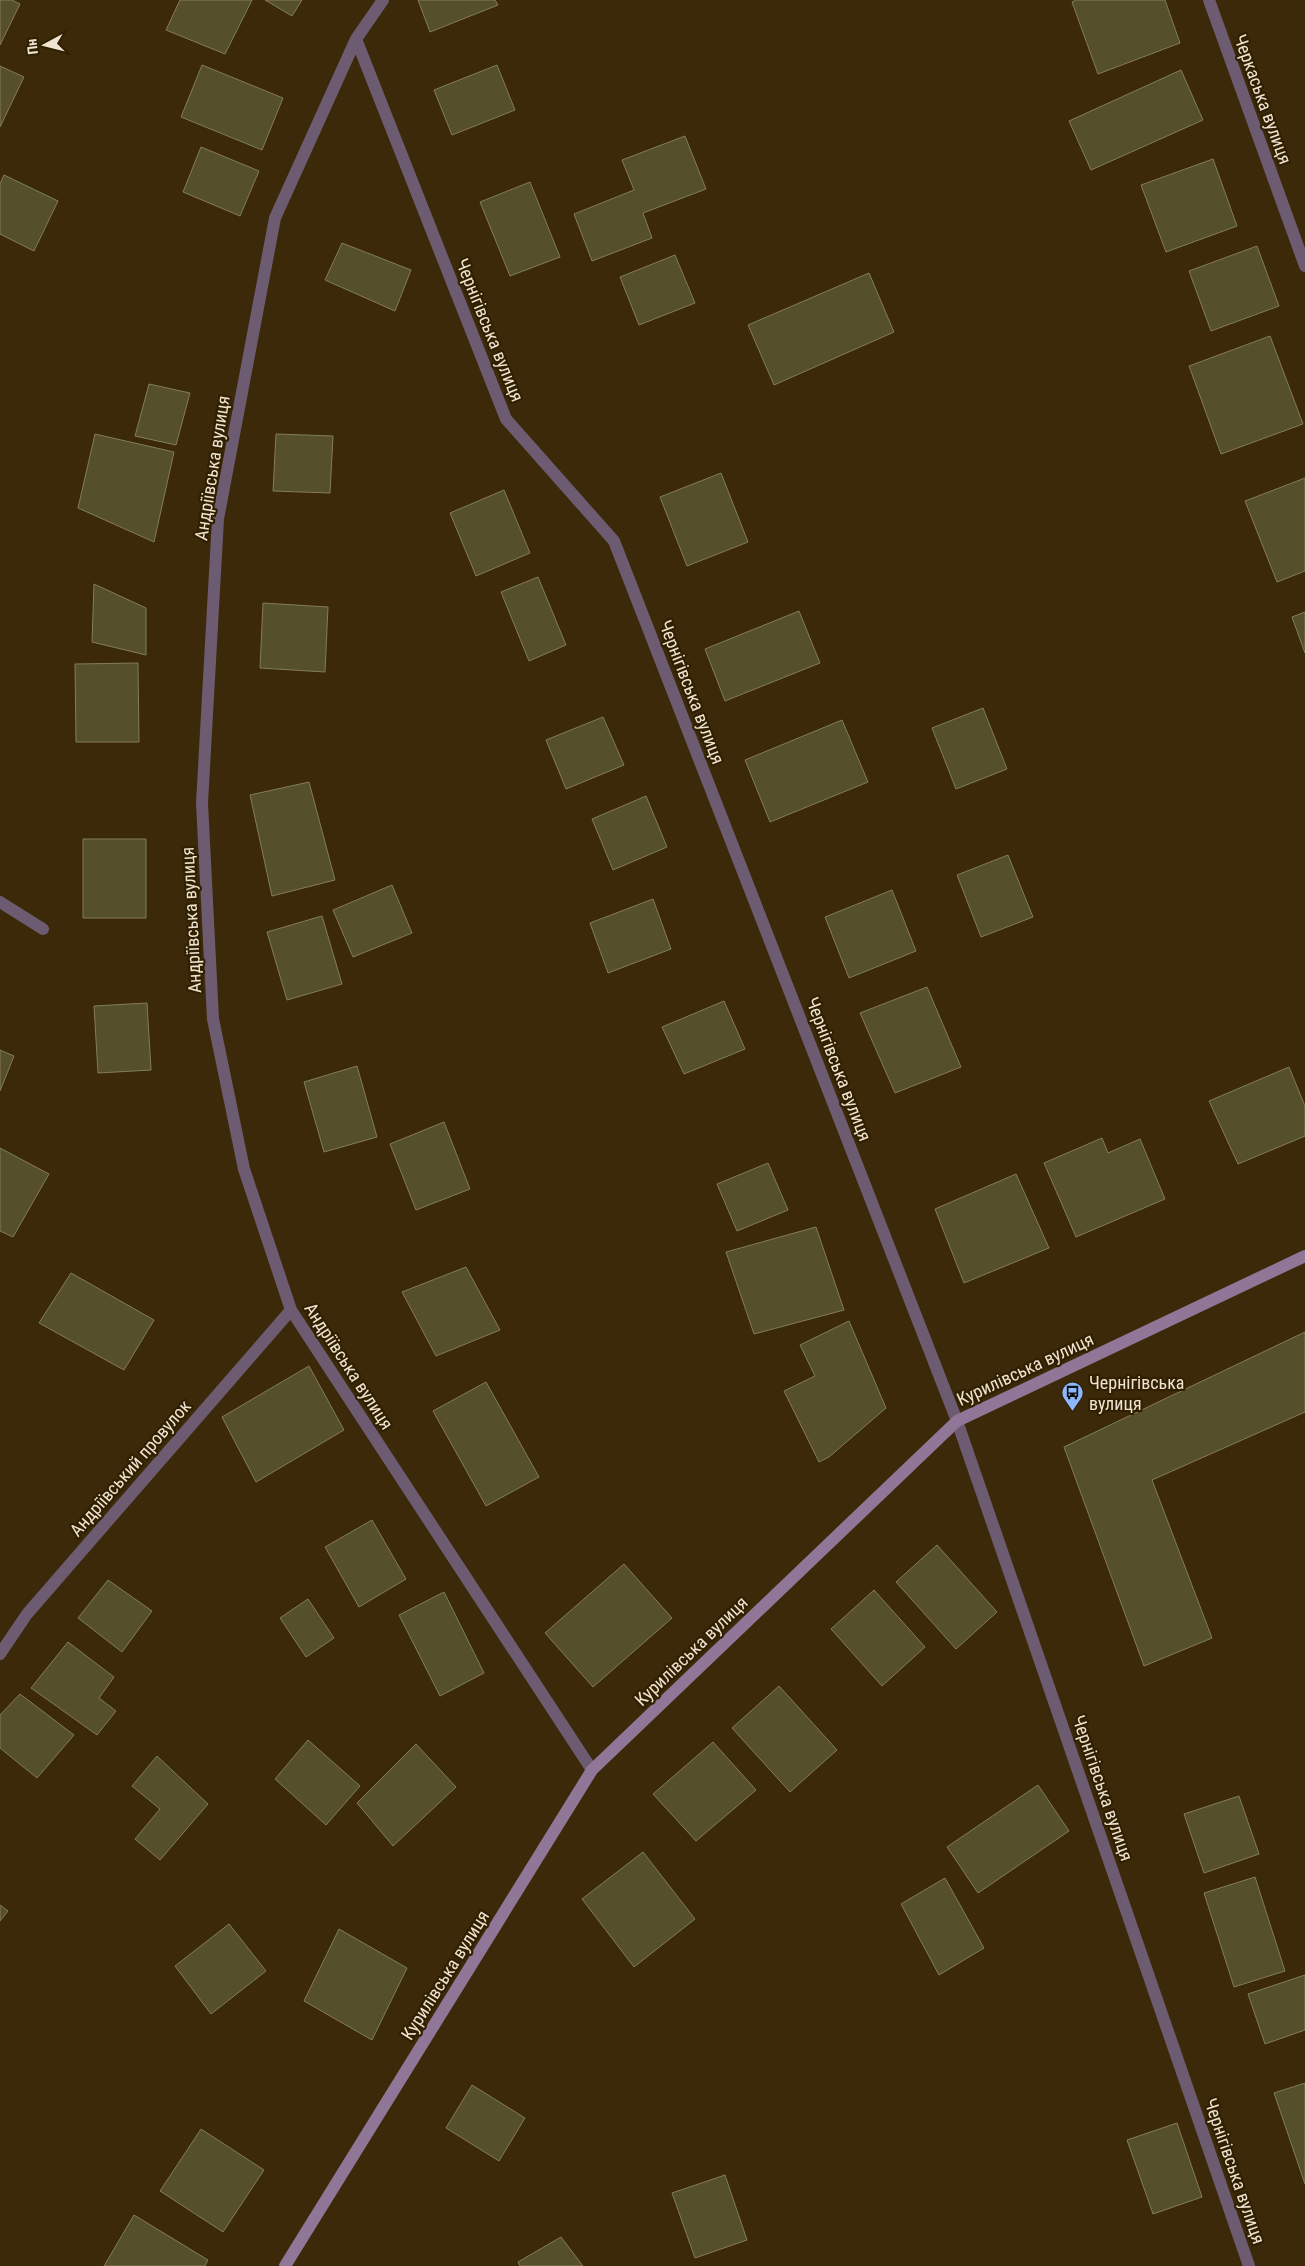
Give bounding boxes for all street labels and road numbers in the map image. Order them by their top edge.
street label: Черкаська вулиця [1230,31,1296,167]
street label: Чернігівська вулиця [452,255,528,405]
street label: Андріївська вулиця [190,394,234,542]
street label: Чернігівська вулиця [655,617,729,767]
street label: Андріївська вулиця [177,846,205,994]
street label: Чернігівська вулиця [802,994,876,1144]
street label: Андріївська вулиця [300,1299,398,1433]
street label: Курилівська вулиця [953,1328,1097,1410]
street label: Андріївський провулок [65,1395,195,1540]
street label: Курилівська вулиця [630,1592,752,1710]
street label: Чернігівська вулиця [1068,1713,1138,1863]
street label: Курилівська вулиця [397,1906,493,2044]
street label: Чернігівська вулиця [1200,2096,1270,2246]

